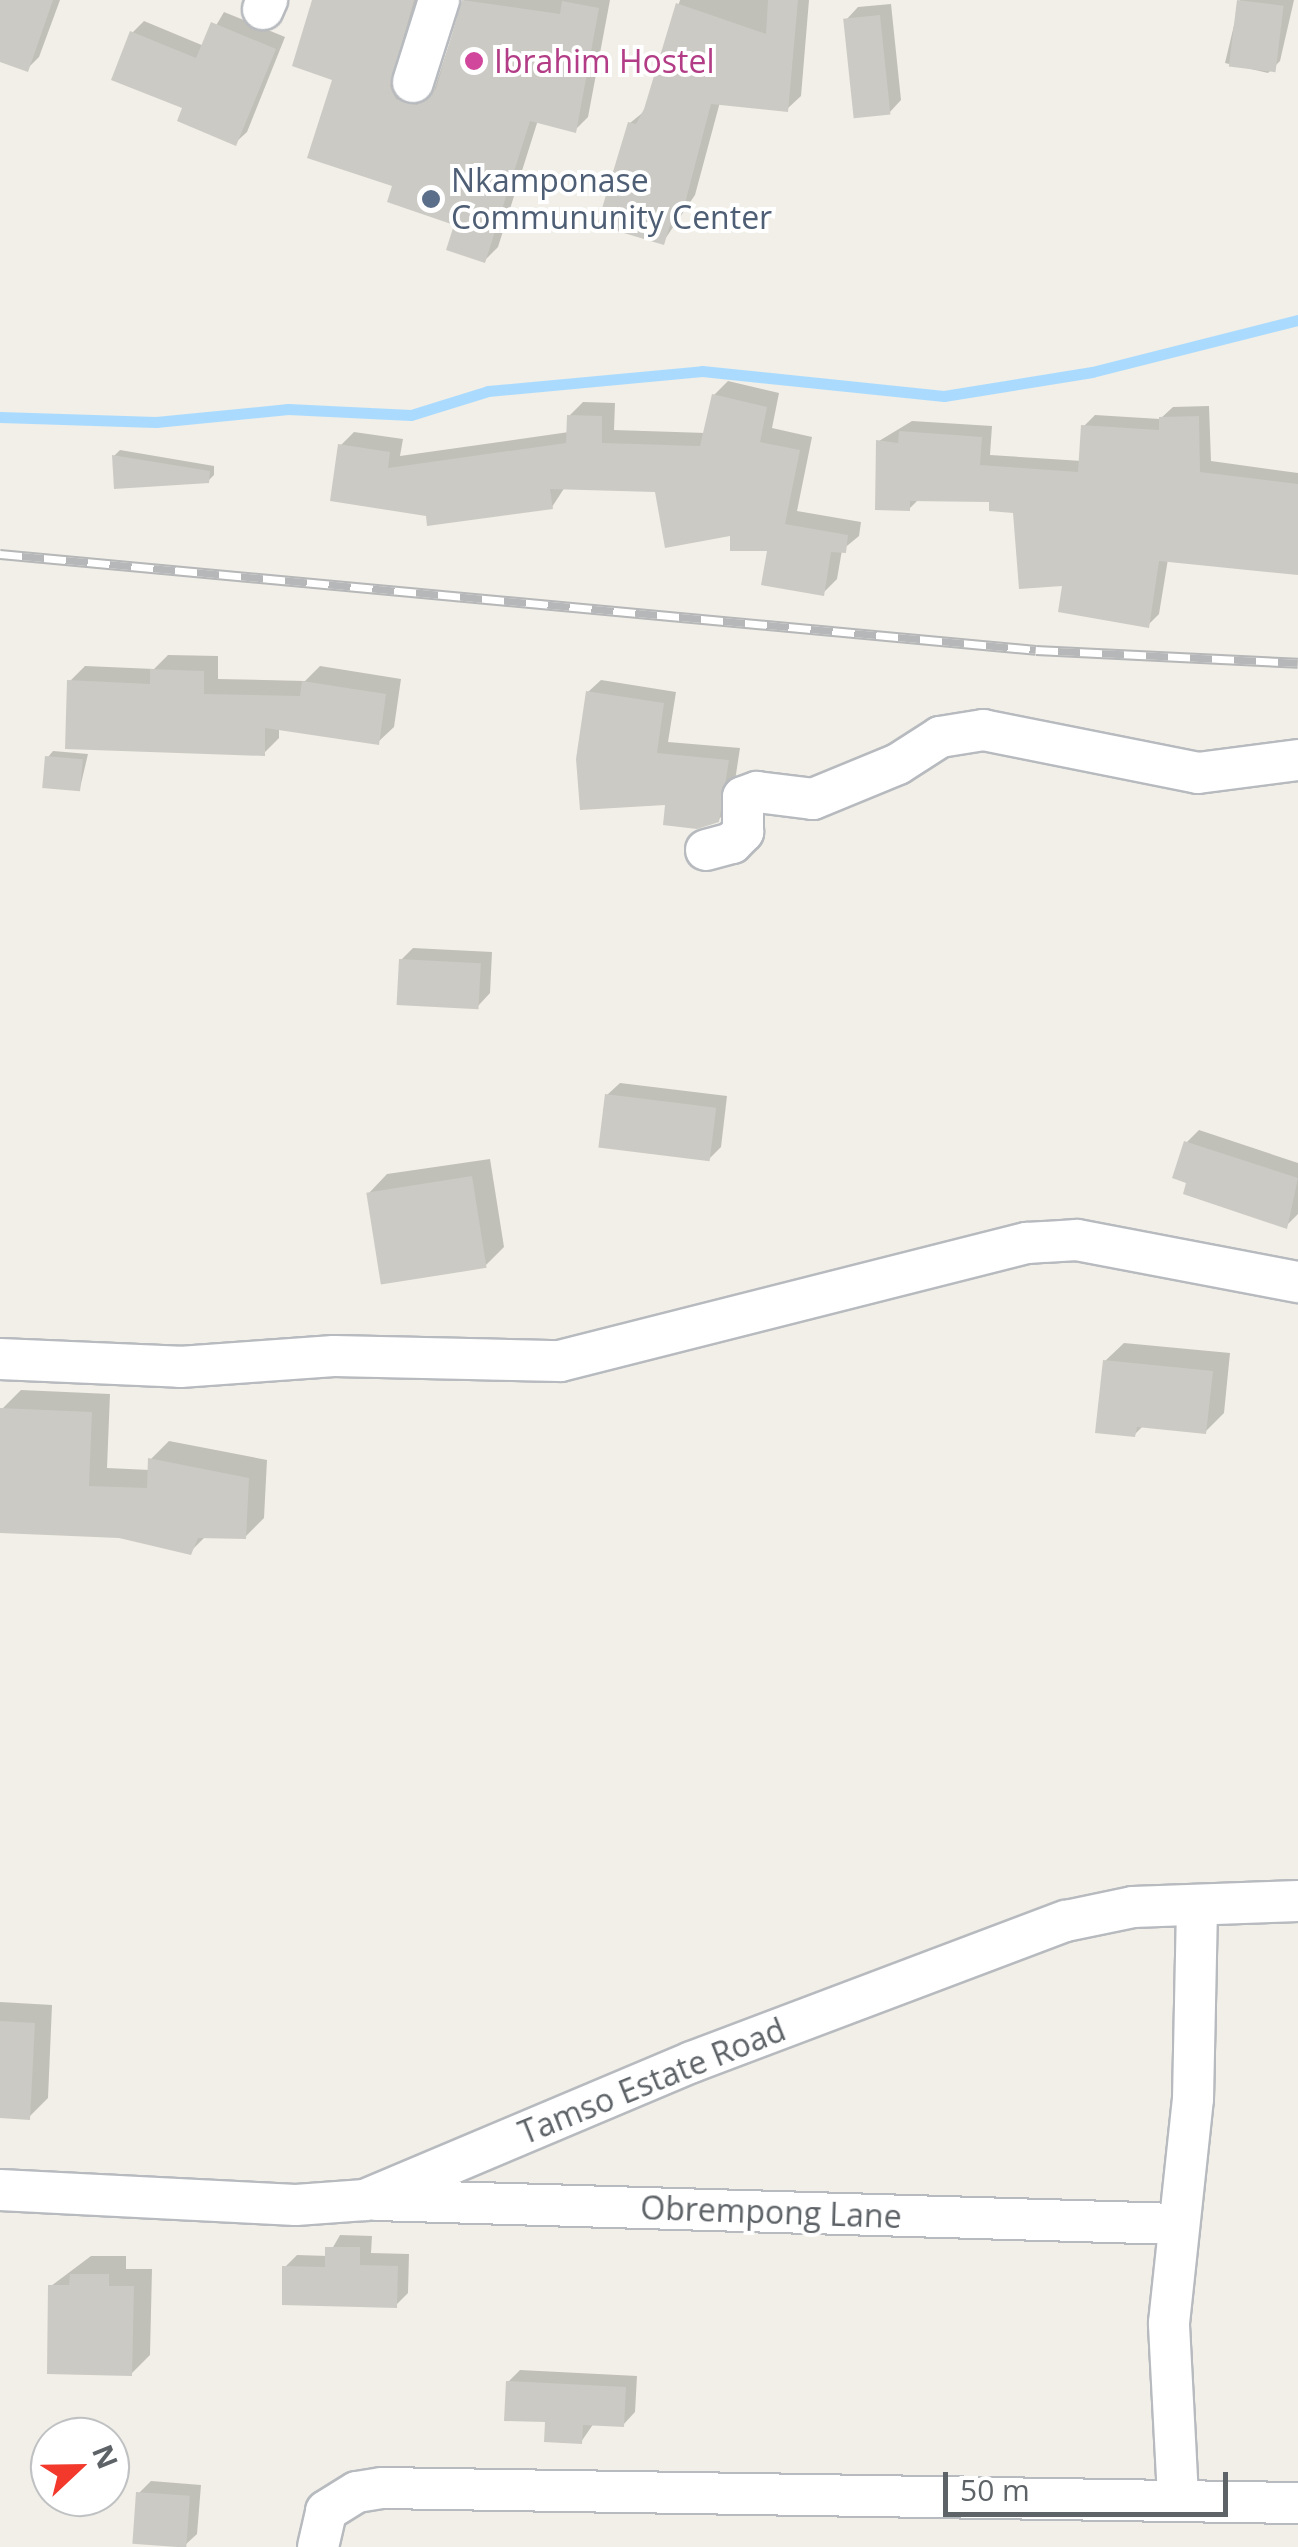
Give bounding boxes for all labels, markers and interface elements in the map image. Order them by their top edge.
place label: Ibrahim Hostel [494,42,715,80]
marker: Ibrahim Hostel [463,50,485,72]
place label: Nkamponase Commununity Center [451,162,772,237]
marker: Nkamponase Commununity Center [420,188,442,210]
street label: Tamso Estate Road [513,2010,791,2152]
street label: Obrempong Lane [640,2188,902,2236]
north arrow [30,2417,130,2517]
text: N [84,2439,128,2474]
scale bar [948,2452,1233,2514]
text: 50 m [960,2469,1030,2510]

